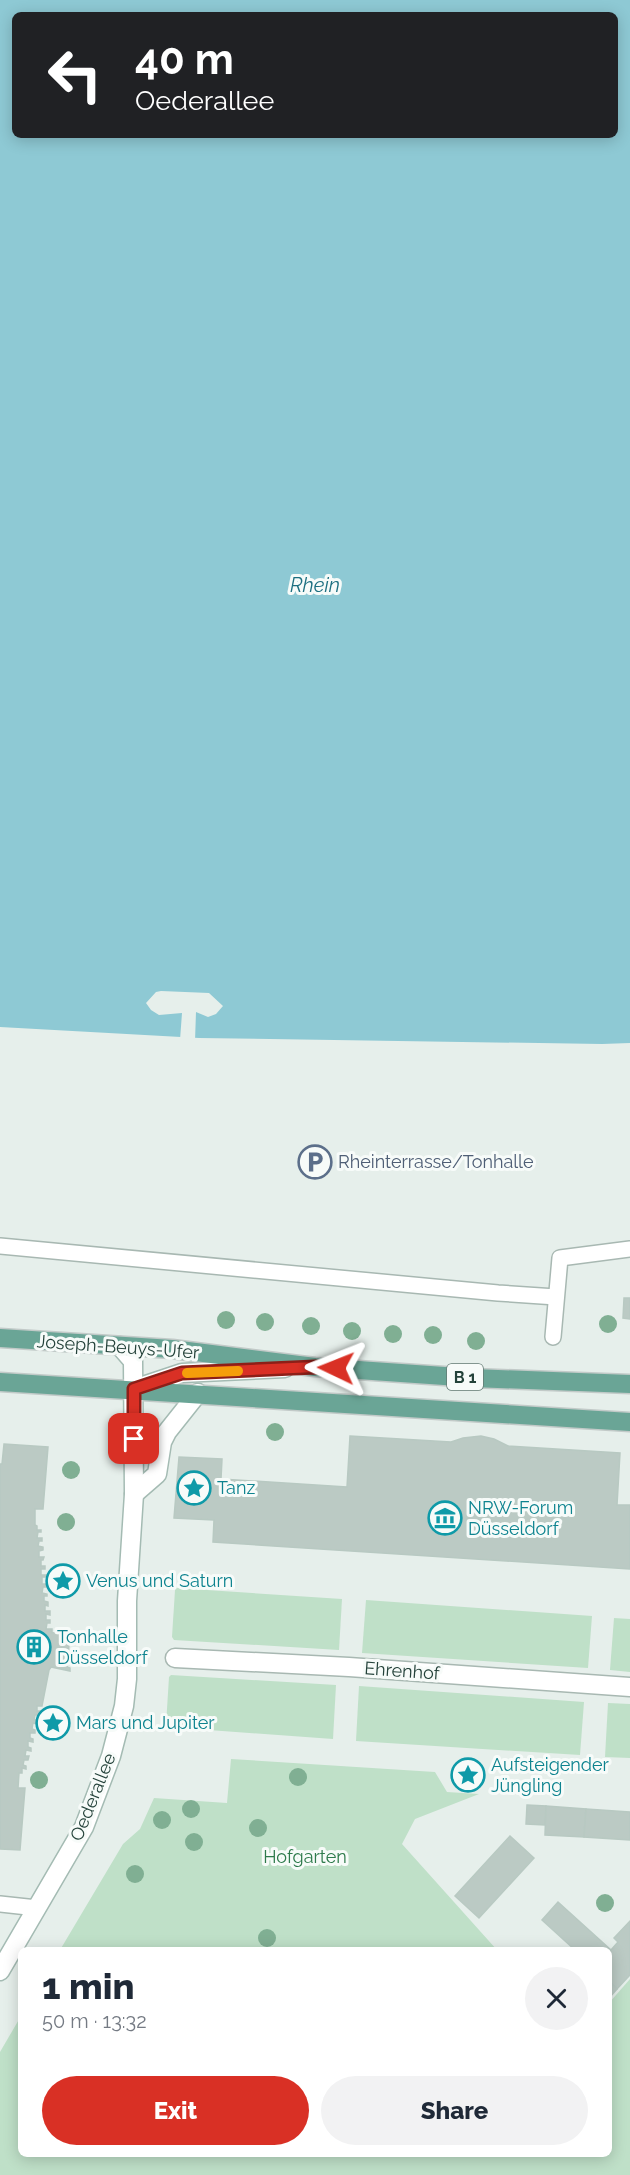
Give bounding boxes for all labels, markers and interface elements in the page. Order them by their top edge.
text: 40 m [135,35,234,84]
icon: left [36,36,114,114]
text: Oederallee [135,85,274,116]
water label: Rhein [290,573,340,597]
parking icon: Rheinterrasse/Tonhalle [297,1144,333,1180]
place label: Rheinterrasse/Tonhalle [338,1151,534,1172]
street label: Joseph-Beuys-Ufer [36,1330,201,1363]
position arrow [304,1336,368,1400]
road number: B 1 [447,1364,483,1390]
pin [108,1413,159,1464]
icon: arrive [117,1422,150,1455]
place icon: Tanz [176,1470,212,1506]
place label: Tanz [217,1477,255,1498]
place label: NRW-Forum Düsseldorf [468,1497,573,1539]
museum icon: NRW-Forum Düsseldorf [427,1500,463,1536]
place icon: Venus und Saturn [45,1563,81,1599]
place label: Venus und Saturn [86,1570,233,1591]
place label: Tonhalle Düsseldorf [57,1626,149,1668]
building icon: Tonhalle Düsseldorf [16,1629,52,1665]
street label: Ehrenhof [364,1657,441,1684]
place icon: Mars und Jupiter [35,1705,71,1741]
place label: Mars und Jupiter [76,1712,215,1733]
street label: Oederallee [65,1749,120,1844]
place label: Aufsteigender Jüngling [491,1754,610,1796]
place icon: Aufsteigender Jüngling [450,1757,486,1793]
park label: Hofgarten [263,1846,347,1867]
text: 1 min [42,1965,134,2007]
button: close [525,1967,588,2030]
text: 50 m · 13:32 [42,2009,147,2033]
button: Exit [42,2076,309,2145]
button: Share [321,2076,588,2145]

